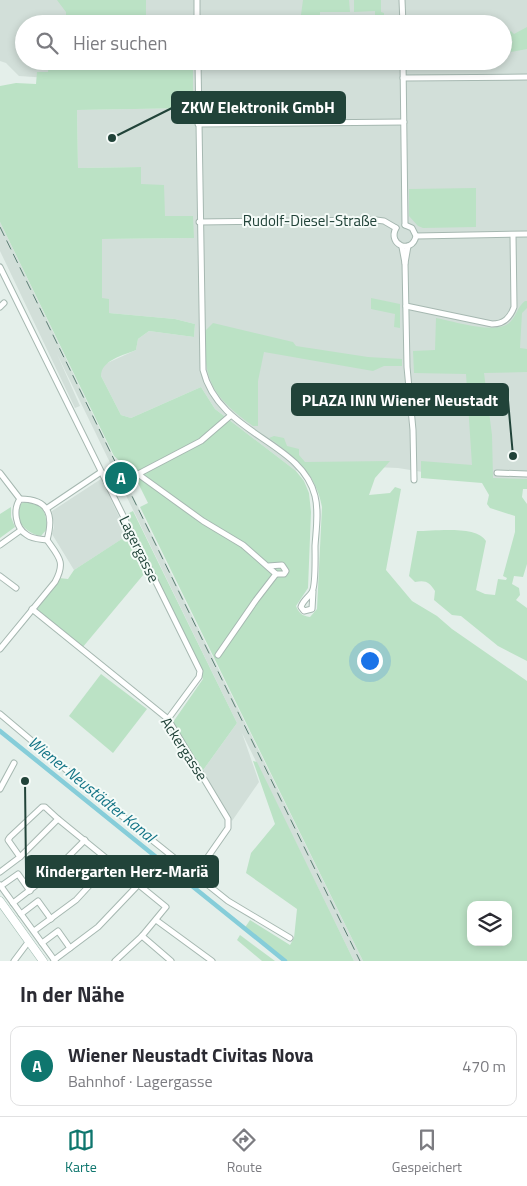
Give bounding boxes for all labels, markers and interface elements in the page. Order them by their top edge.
search box [15,15,512,70]
text: Hier suchen [73,28,168,57]
icon: search [33,29,61,57]
callout: ZKW Elektronik GmbH [172,92,345,123]
text: ZKW Elektronik GmbH [181,95,335,119]
street label: Rudolf-Diesel-Straße [243,209,377,232]
callout: PLAZA INN Wiener Neustadt [292,384,508,415]
text: PLAZA INN Wiener Neustadt [302,388,498,412]
pin: A [105,459,137,497]
street label: Lagergasse [113,511,166,586]
your location [357,648,383,674]
street label: Ackergasse [155,712,214,785]
water label: Wiener Neustädter Kanal [23,730,162,849]
callout: Kindergarten Herz-Mariä [26,856,218,887]
text: Kindergarten Herz-Mariä [36,859,208,883]
map controls [467,901,512,946]
button: layers [467,901,512,946]
text: In der Nähe [20,978,125,1010]
text: Wiener Neustadt Civitas Nova [68,1040,314,1069]
text: A [32,1054,42,1078]
text: 470 m [462,1054,506,1078]
text: Bahnhof · Lagergasse [68,1069,213,1093]
tab: Karte [65,1126,97,1177]
tab: Route [227,1126,262,1177]
tab: Gespeichert [392,1126,462,1177]

